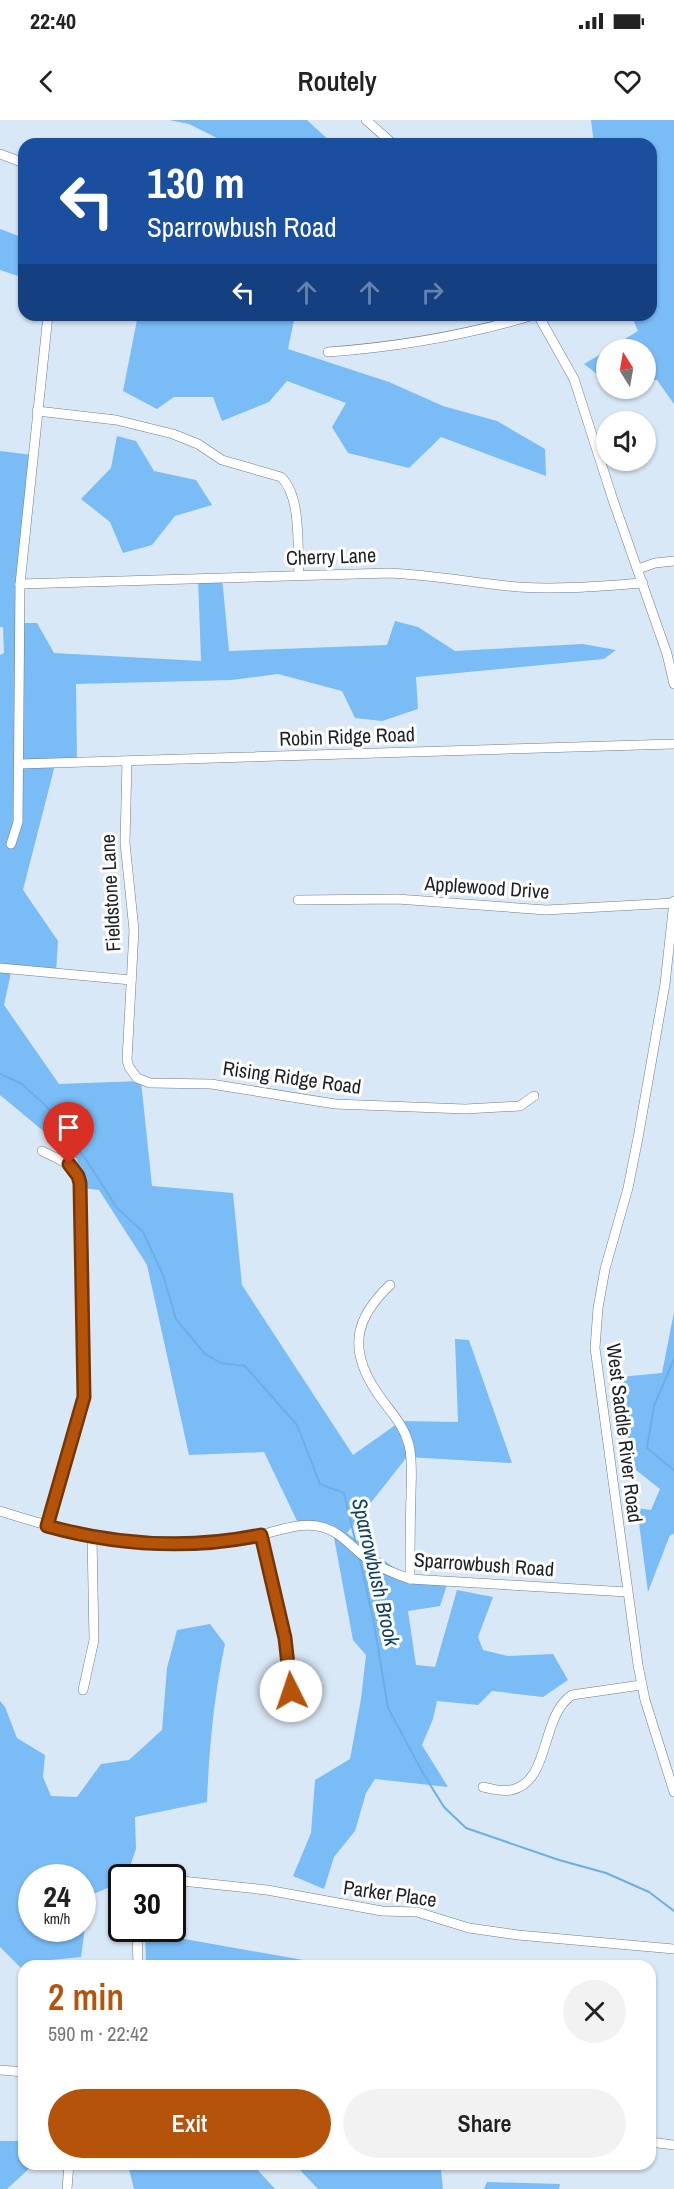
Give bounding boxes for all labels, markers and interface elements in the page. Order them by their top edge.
text: 22:40 [30,6,76,36]
text: Routely [297,63,377,99]
icon: back [30,65,63,98]
icon: heart [611,65,644,98]
text: 130 m [147,155,245,211]
icon: left [48,162,126,240]
text: Sparrowbush Road [147,209,337,245]
icon: left [227,276,260,309]
icon: ahead [290,276,323,309]
icon: ahead [353,276,386,309]
icon: right [416,276,449,309]
north arrow [596,339,656,399]
map controls [596,339,656,471]
button: sound [596,411,656,471]
street label: Cherry Lane [285,541,377,571]
street label: Robin Ridge Road [279,720,415,752]
street label: Fieldstone Lane [93,834,127,952]
street label: Applewood Drive [423,869,550,905]
street label: Rising Ridge Road [221,1054,363,1100]
pin [43,1102,94,1164]
icon: arrive [52,1111,85,1144]
street label: West Saddle River Road [601,1342,649,1524]
water label: Sparrowbush Brook [345,1495,407,1650]
street label: Sparrowbush Road [413,1546,555,1582]
position arrow [259,1659,323,1723]
speed limit sign: 30 [108,1864,186,1942]
street label: Parker Place [342,1873,438,1913]
text: 24 [43,1876,71,1916]
text: km/h [44,1908,70,1929]
text: 2 min [48,1973,124,2021]
button: close [563,1980,626,2043]
text: 590 m · 22:42 [48,2020,148,2047]
button: Exit [48,2089,331,2158]
button: Share [343,2089,626,2158]

